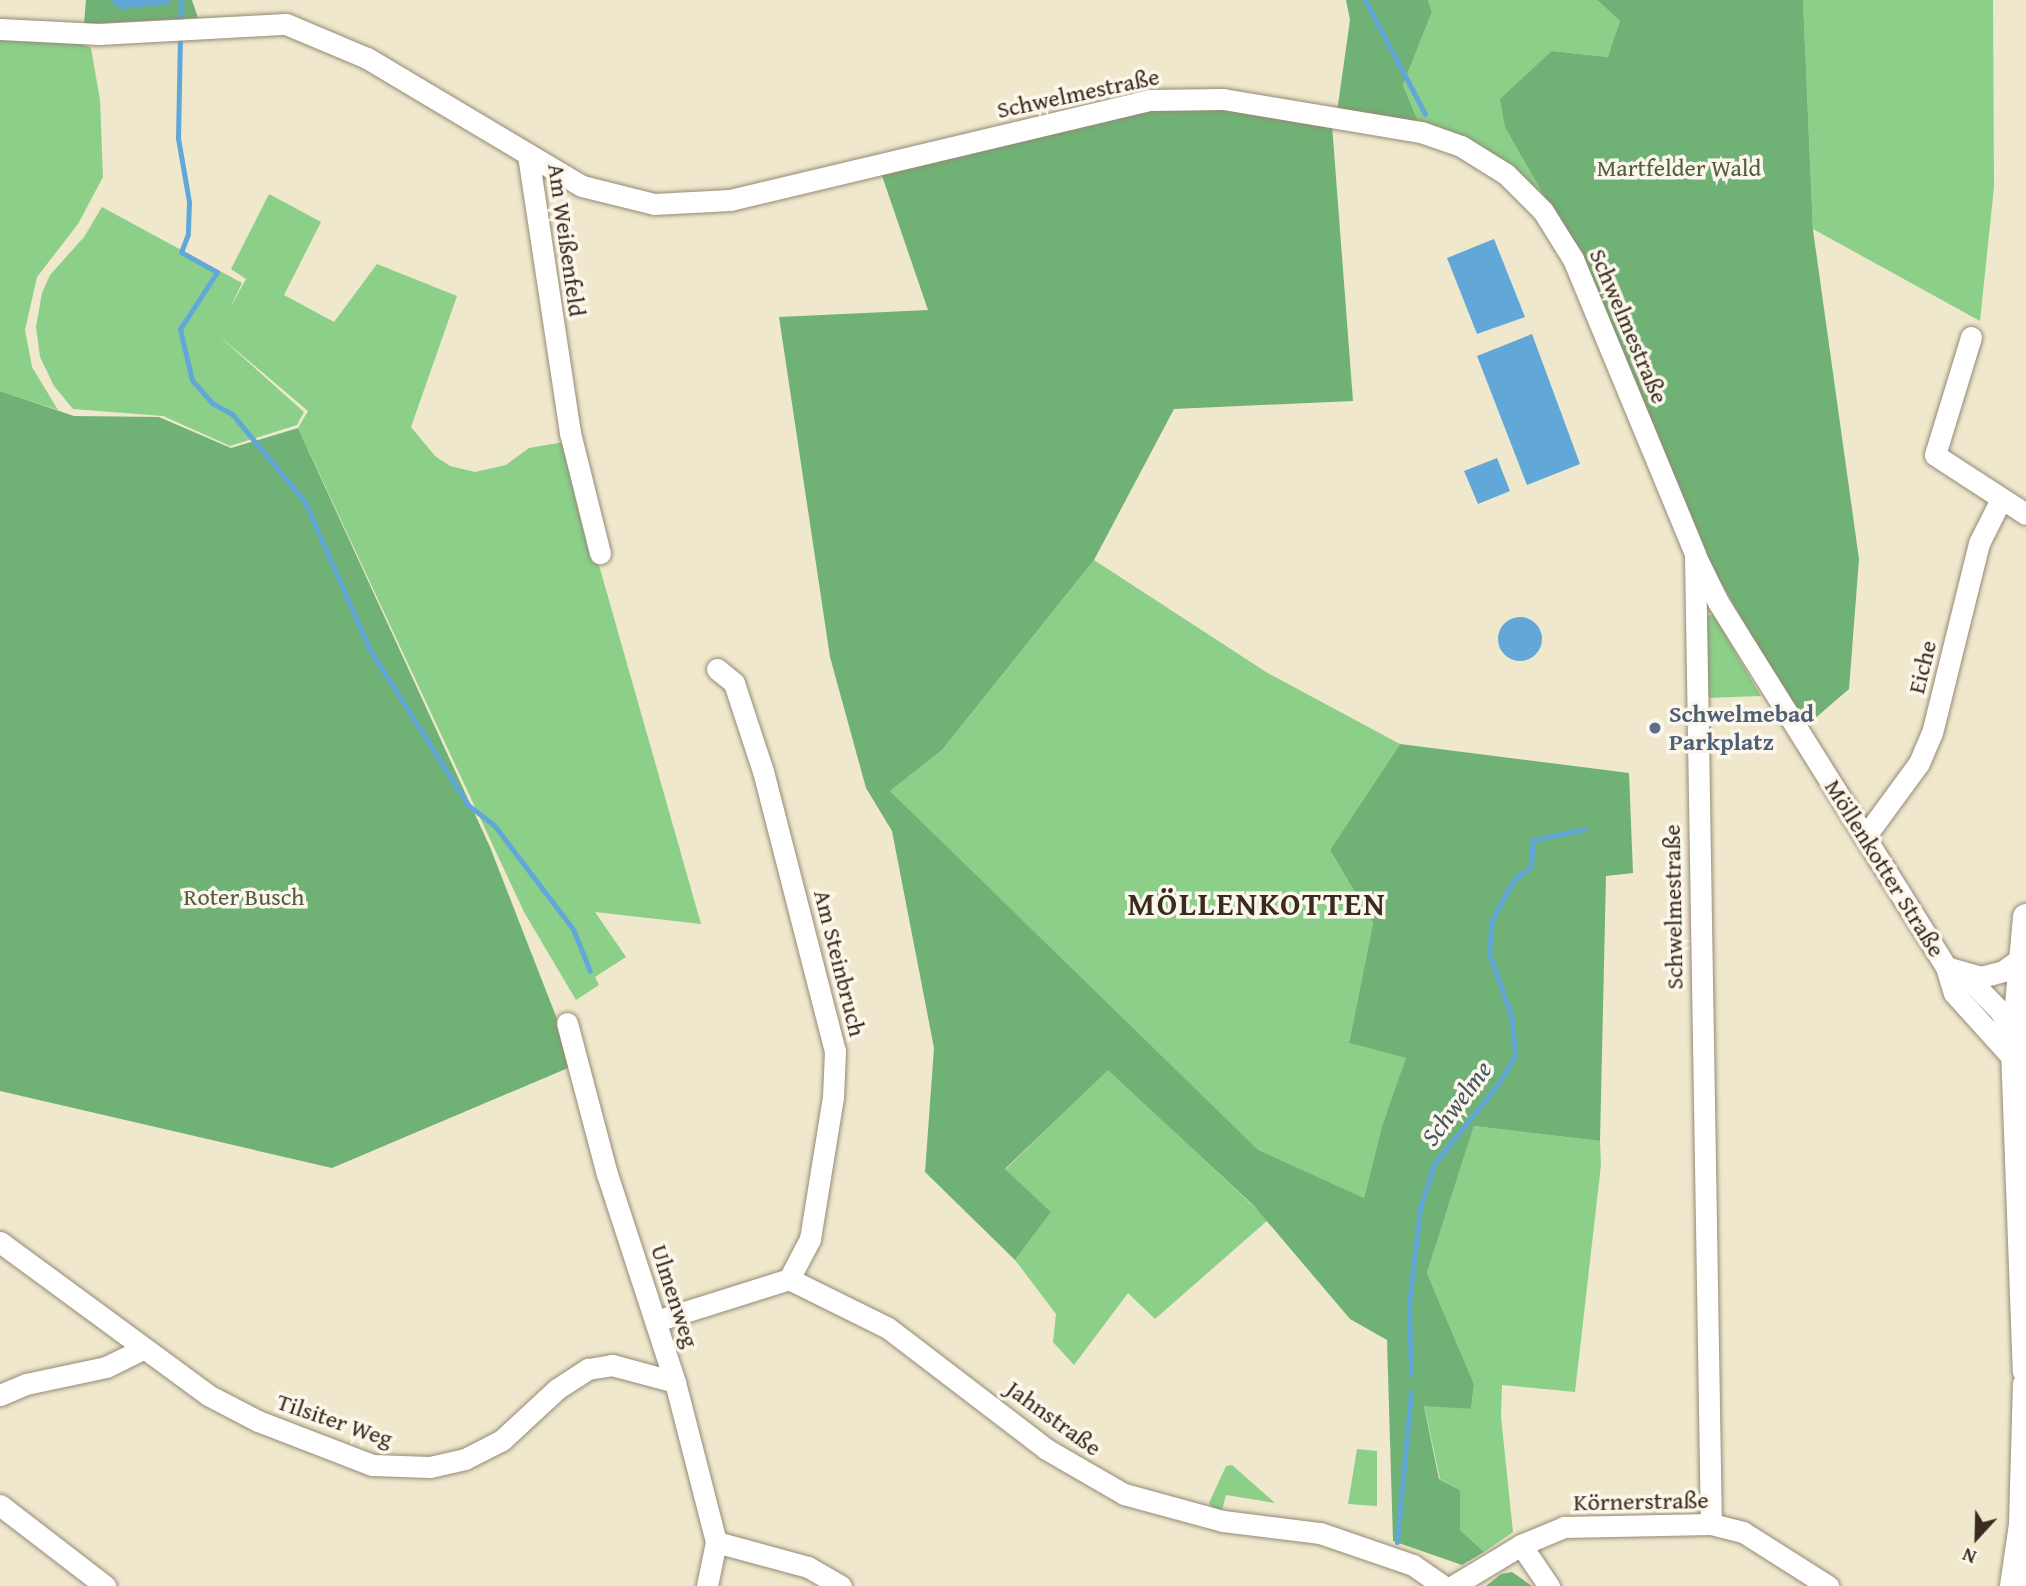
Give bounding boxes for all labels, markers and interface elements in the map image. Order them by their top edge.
street label: Schwelmestraße [994,62,1162,124]
park label: Martfelder Wald [1597,154,1761,182]
street label: Am Weißenfeld [542,162,592,318]
street label: Schwelmestraße [1583,244,1675,408]
street label: Eiche [1902,637,1942,697]
place label: Schwelmebad Parkplatz [1669,700,1814,756]
marker: Schwelmebad Parkplatz [1647,720,1663,736]
street label: Möllenkotter Straße [1819,774,1951,962]
street label: Schwelmestraße [1657,824,1689,990]
park label: Roter Busch [184,883,304,911]
district label: MÖLLENKOTTEN [1129,885,1385,923]
street label: Am Steinbruch [808,887,872,1039]
water label: Schwelme [1414,1054,1498,1152]
street label: Ulmenweg [645,1241,705,1351]
street label: Jahnstraße [1001,1374,1107,1462]
street label: Tilsiter Weg [273,1387,397,1453]
street label: Körnerstraße [1573,1485,1709,1517]
north arrow [1942,1502,2012,1572]
text: N [1958,1541,1980,1572]

